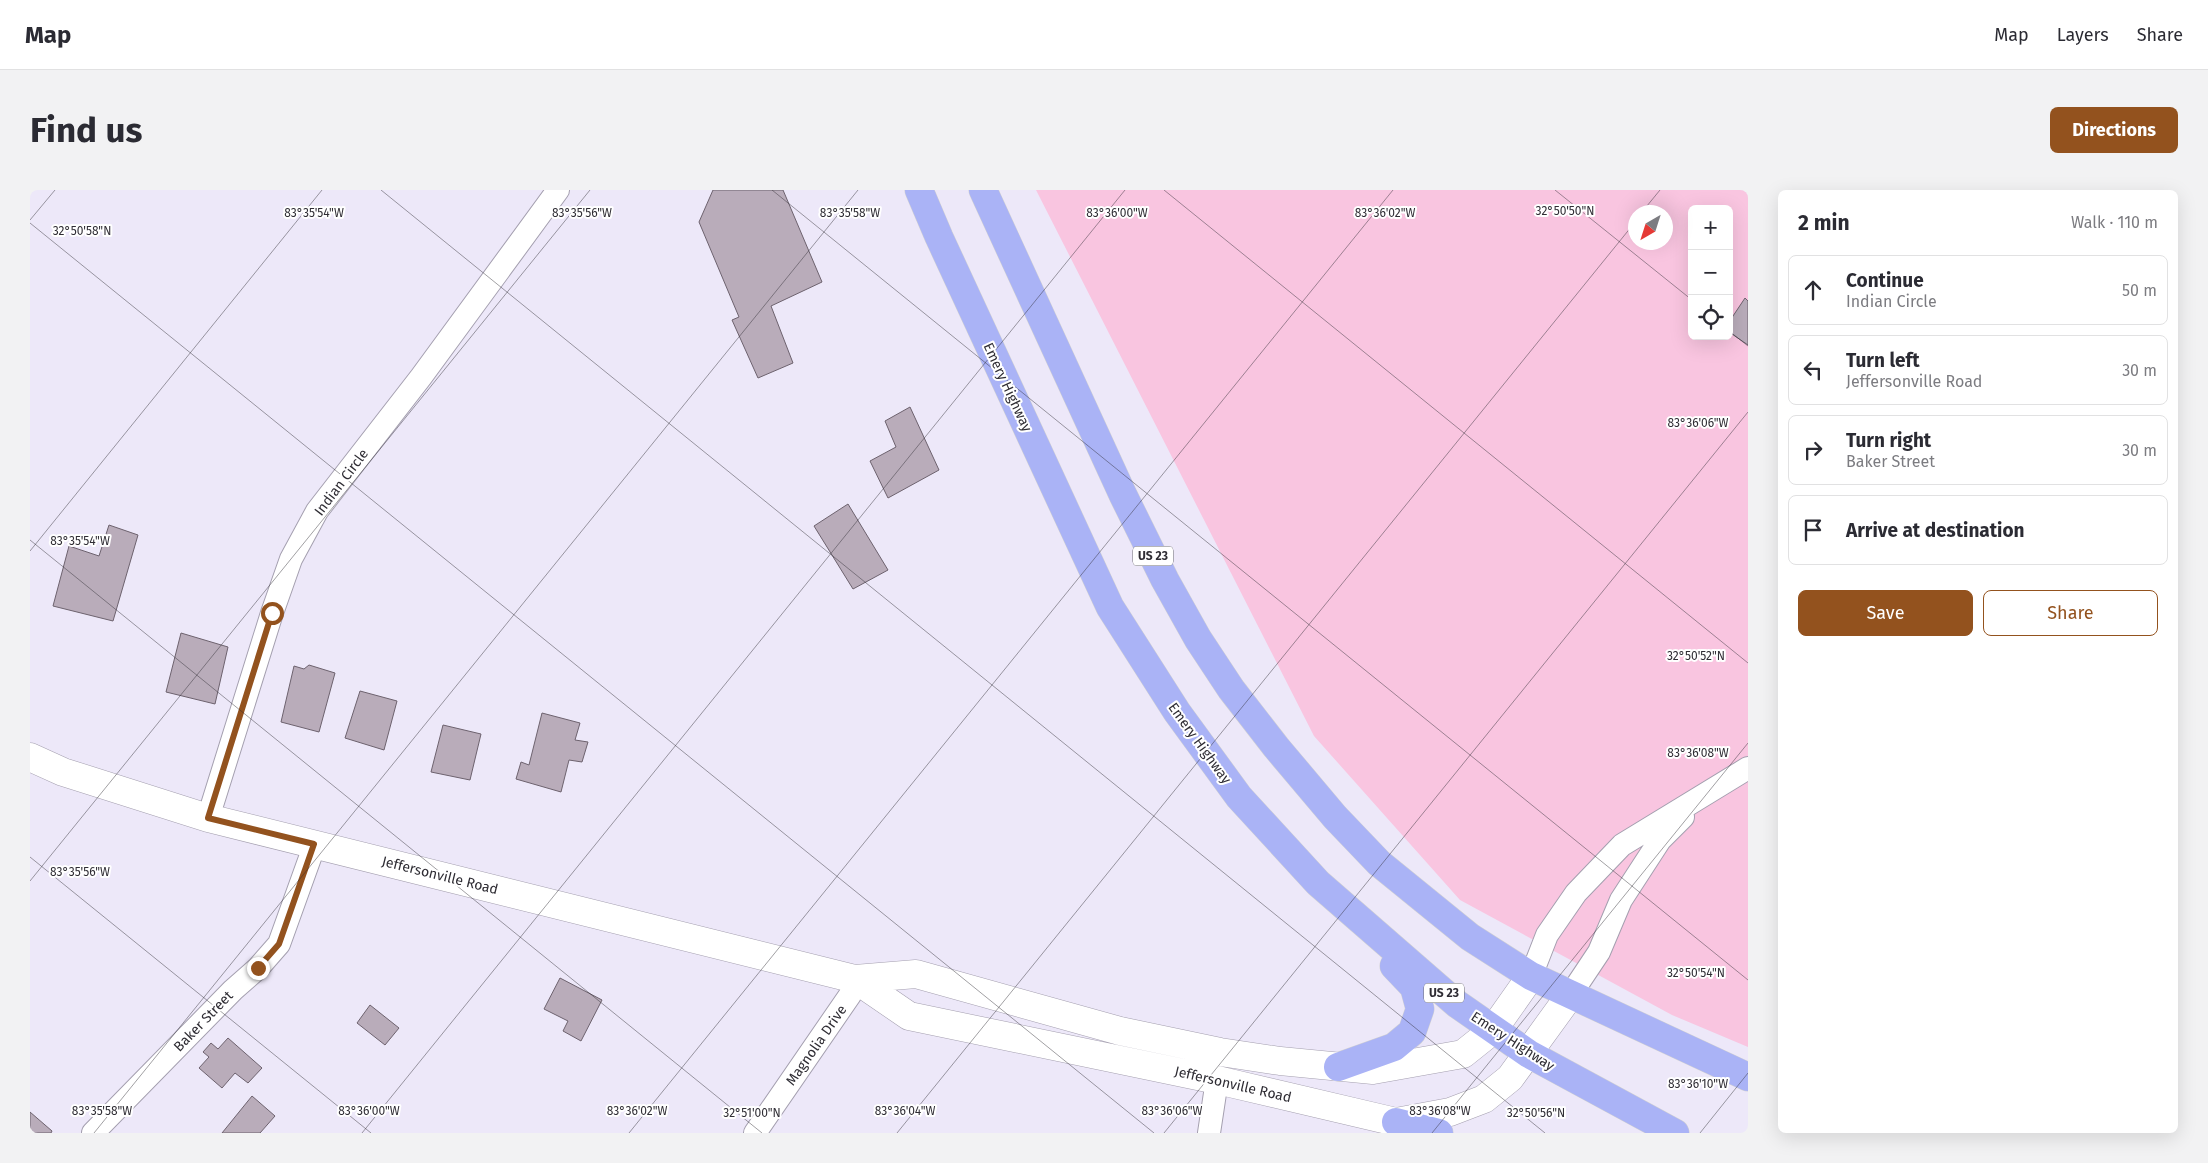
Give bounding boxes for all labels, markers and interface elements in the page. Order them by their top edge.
text: Map [25,21,71,49]
text: Map [1994,24,2029,46]
text: Layers [2057,24,2109,46]
text: Share [2137,24,2183,46]
button: Directions [2050,107,2178,153]
text: Find us [30,109,142,151]
text: 32°50'50"N [1536,204,1594,218]
north arrow [1628,205,1673,250]
map controls [1688,205,1733,340]
button: + [1688,205,1733,250]
text: 83°35'54"W [284,206,344,220]
text: 83°35'56"W [552,206,612,220]
text: 83°35'58"W [820,206,880,220]
text: 83°36'00"W [1086,206,1148,220]
text: 83°36'02"W [1355,206,1415,220]
text: 2 min [1798,210,1850,236]
text: Walk · 110 m [2071,213,2158,232]
text: 32°50'58"N [53,224,111,238]
button: − [1688,250,1733,295]
text: Continue [1846,269,1924,292]
icon: ahead [1799,276,1827,304]
text: 50 m [2122,281,2157,300]
text: Indian Circle [1846,292,1937,311]
button: locate [1688,295,1733,340]
street label: Emery Highway [980,340,1036,434]
text: Turn left [1846,349,1920,372]
icon: left [1799,356,1827,384]
text: 30 m [2122,361,2157,380]
text: Jeffersonville Road [1846,372,1982,391]
text: 83°36'06"W [1667,416,1729,430]
text: Turn right [1846,429,1931,452]
icon: right [1799,436,1827,464]
text: 30 m [2122,441,2157,460]
street label: Indian Circle [311,446,372,519]
text: Baker Street [1846,452,1935,471]
icon: arrive [1799,516,1827,544]
text: Arrive at destination [1846,519,2025,542]
text: 83°35'54"W [50,534,110,548]
road number: US 23 [1133,546,1173,566]
button: Save [1798,590,1973,636]
button: Share [1983,590,2158,636]
route start [261,602,284,625]
text: 32°50'52"N [1667,649,1725,663]
street label: Emery Highway [1164,699,1235,787]
text: 83°36'08"W [1667,746,1729,760]
street label: Jeffersonville Road [380,853,500,898]
text: 83°35'56"W [50,865,110,879]
route end [247,957,270,980]
text: 32°50'54"N [1667,966,1725,980]
road number: US 23 [1424,984,1464,1002]
street label: Baker Street [170,987,237,1055]
street label: Magnolia Drive [782,1002,850,1089]
street label: Emery Highway [1468,1008,1558,1075]
street label: Jeffersonville Road [1173,1063,1293,1106]
text: 83°36'10"W [1668,1077,1728,1091]
text: 83°35'58"W [72,1104,132,1118]
text: 83°36'00"W [338,1104,400,1118]
text: 83°36'02"W [607,1104,667,1118]
text: 83°36'04"W [875,1104,935,1118]
text: 83°36'06"W [1141,1104,1203,1118]
text: 83°36'08"W [1409,1104,1471,1118]
text: 32°51'00"N [723,1106,781,1120]
text: 32°50'56"N [1507,1106,1565,1120]

